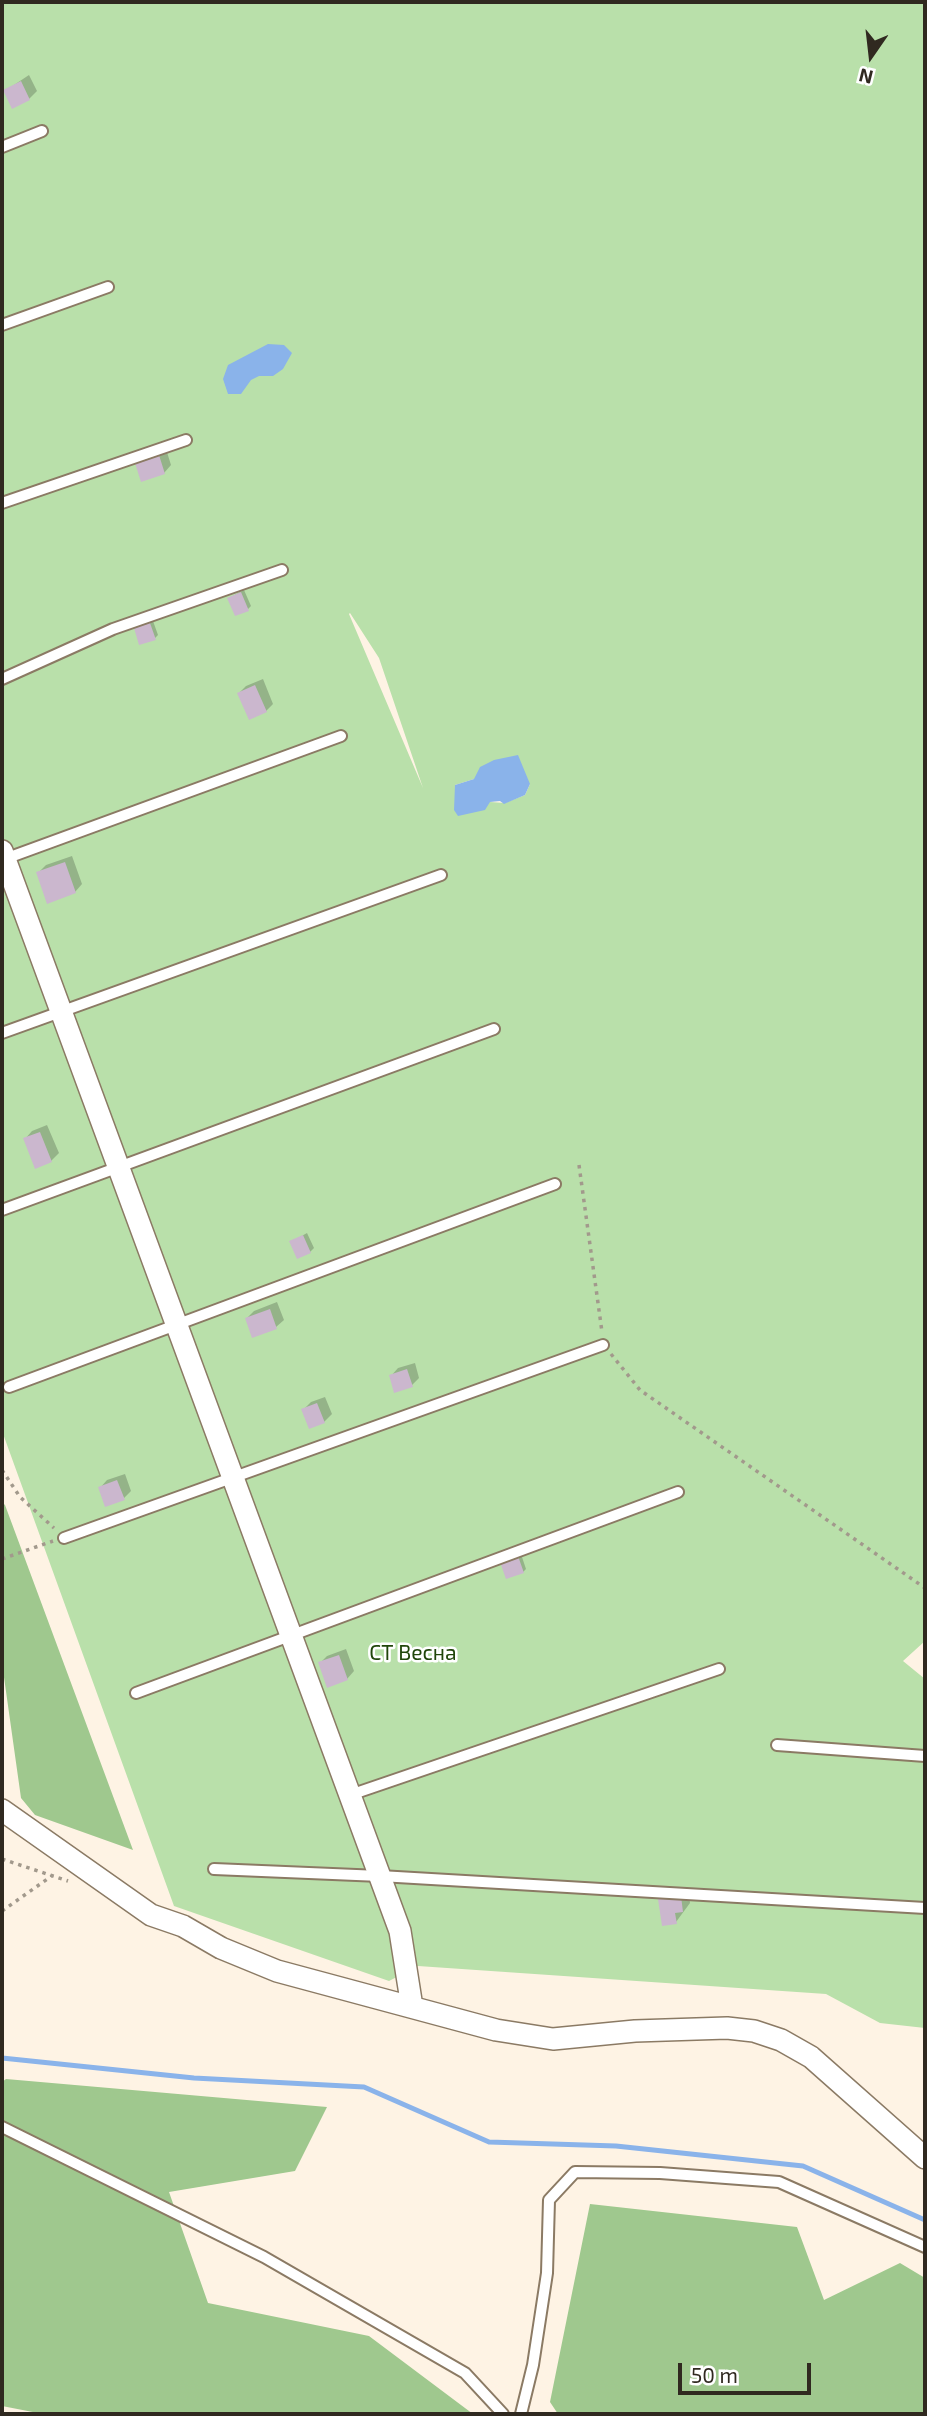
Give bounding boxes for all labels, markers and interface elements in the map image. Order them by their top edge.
north arrow [836,21,906,91]
text: N [856,64,875,90]
park label: СТ Весна [369,1640,457,1666]
scale bar [682,2350,815,2394]
text: 50 m [691,2362,738,2387]

